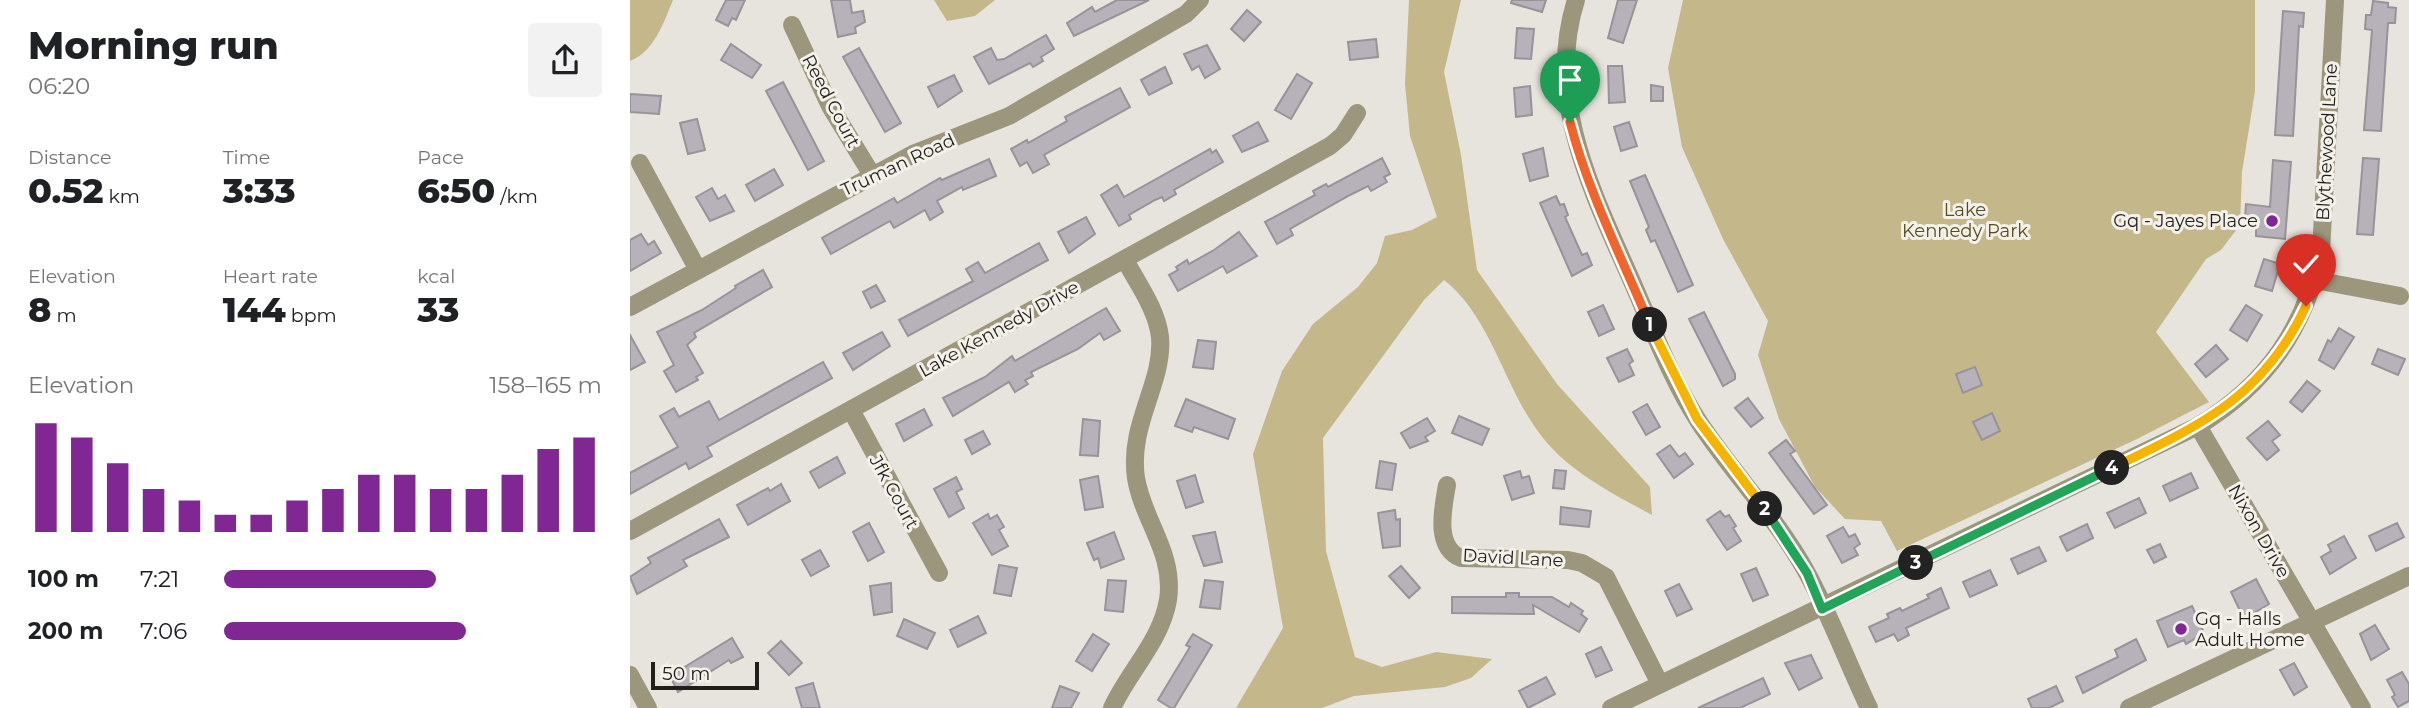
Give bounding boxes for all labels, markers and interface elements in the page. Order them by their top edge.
text: Morning run [28,22,279,69]
button: share [528,23,602,97]
pin [1540,50,1600,122]
street label: Reed Court [797,51,865,151]
icon: arrive [1551,61,1589,99]
street label: Blythewood Lane [2312,63,2342,221]
text: 06:20 [28,72,90,100]
street label: Truman Road [838,129,958,201]
text: Distance [28,146,111,169]
text: Time [223,146,270,169]
text: Pace [417,146,464,169]
text: 0.52 [28,169,103,212]
text: 3:33 [223,169,296,212]
text: 6:50 [417,169,495,212]
text: km [103,185,140,208]
text: /km [495,185,538,208]
park label: Lake Kennedy Park [1902,199,2028,242]
place label: Gq - Jayes Place [2113,210,2258,232]
marker: Gq - Jayes Place [2264,213,2280,229]
pin [2276,234,2336,306]
icon: check [2287,245,2325,283]
text: Elevation [28,265,116,288]
text: Heart rate [223,265,318,288]
text: kcal [417,265,455,288]
street label: Lake Kennedy Drive [915,276,1083,382]
text: 8 [28,288,51,331]
text: 144 [223,288,286,331]
text: 33 [417,288,459,331]
text: m [51,304,77,327]
text: bpm [286,304,337,327]
pin: 1 [1632,308,1668,342]
text: 1 [1646,313,1653,336]
text: Elevation [28,371,134,399]
text: 158–165 m [489,371,602,399]
street label: Jfk Court [864,450,923,533]
pin: 4 [2094,450,2130,486]
text: 4 [2105,456,2118,479]
street label: Nixon Drive [2223,480,2295,582]
pin: 2 [1748,491,1782,526]
text: 2 [1759,497,1770,520]
street label: David Lane [1462,544,1564,572]
pin: 3 [1898,546,1934,580]
text: 3 [1910,551,1921,574]
text: 100 m [28,565,99,593]
text: 7:21 [140,565,179,593]
place label: Gq - Halls Adult Home [2195,608,2305,651]
text: 200 m [28,617,103,645]
text: 7:06 [140,617,187,645]
marker: Gq - Halls Adult Home [2173,621,2189,637]
scale bar [651,659,760,691]
text: 50 m [662,662,710,685]

